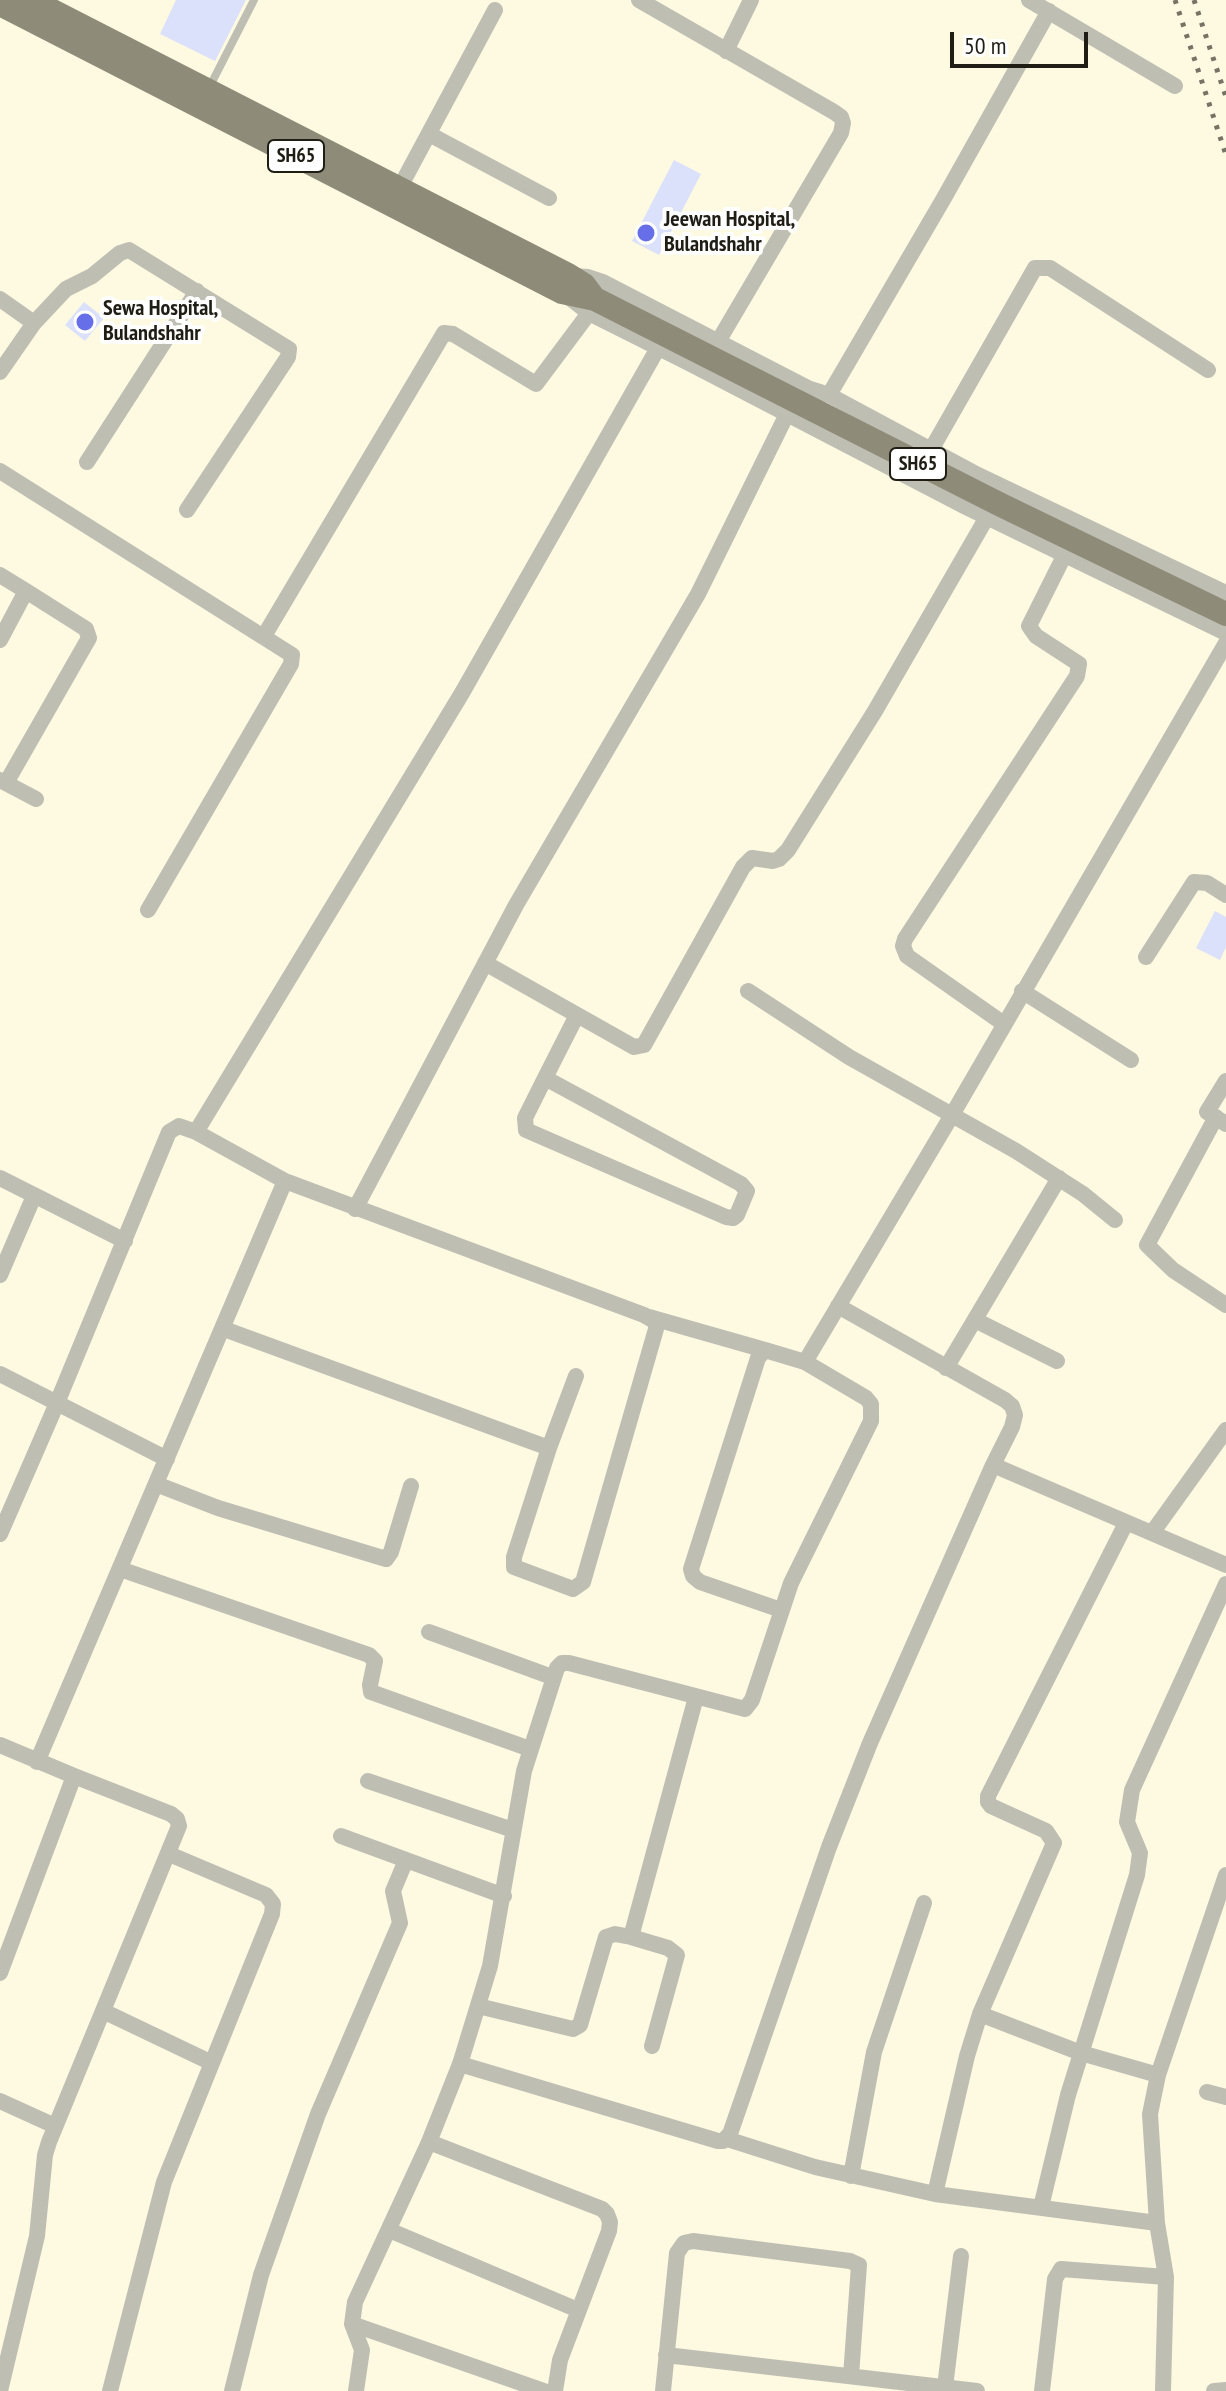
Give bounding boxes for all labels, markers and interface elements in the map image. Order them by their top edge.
scale bar [954,16,1092,66]
text: 50 m [964,30,1006,61]
road number: SH65 [268,140,324,172]
place label: Jeewan Hospital, Bulandshahr [664,207,795,258]
marker: Jeewan Hospital, Bulandshahr [635,222,657,244]
place label: Sewa Hospital, Bulandshahr [103,296,218,348]
marker: Sewa Hospital, Bulandshahr [74,311,96,333]
road number: SH65 [890,448,946,480]

